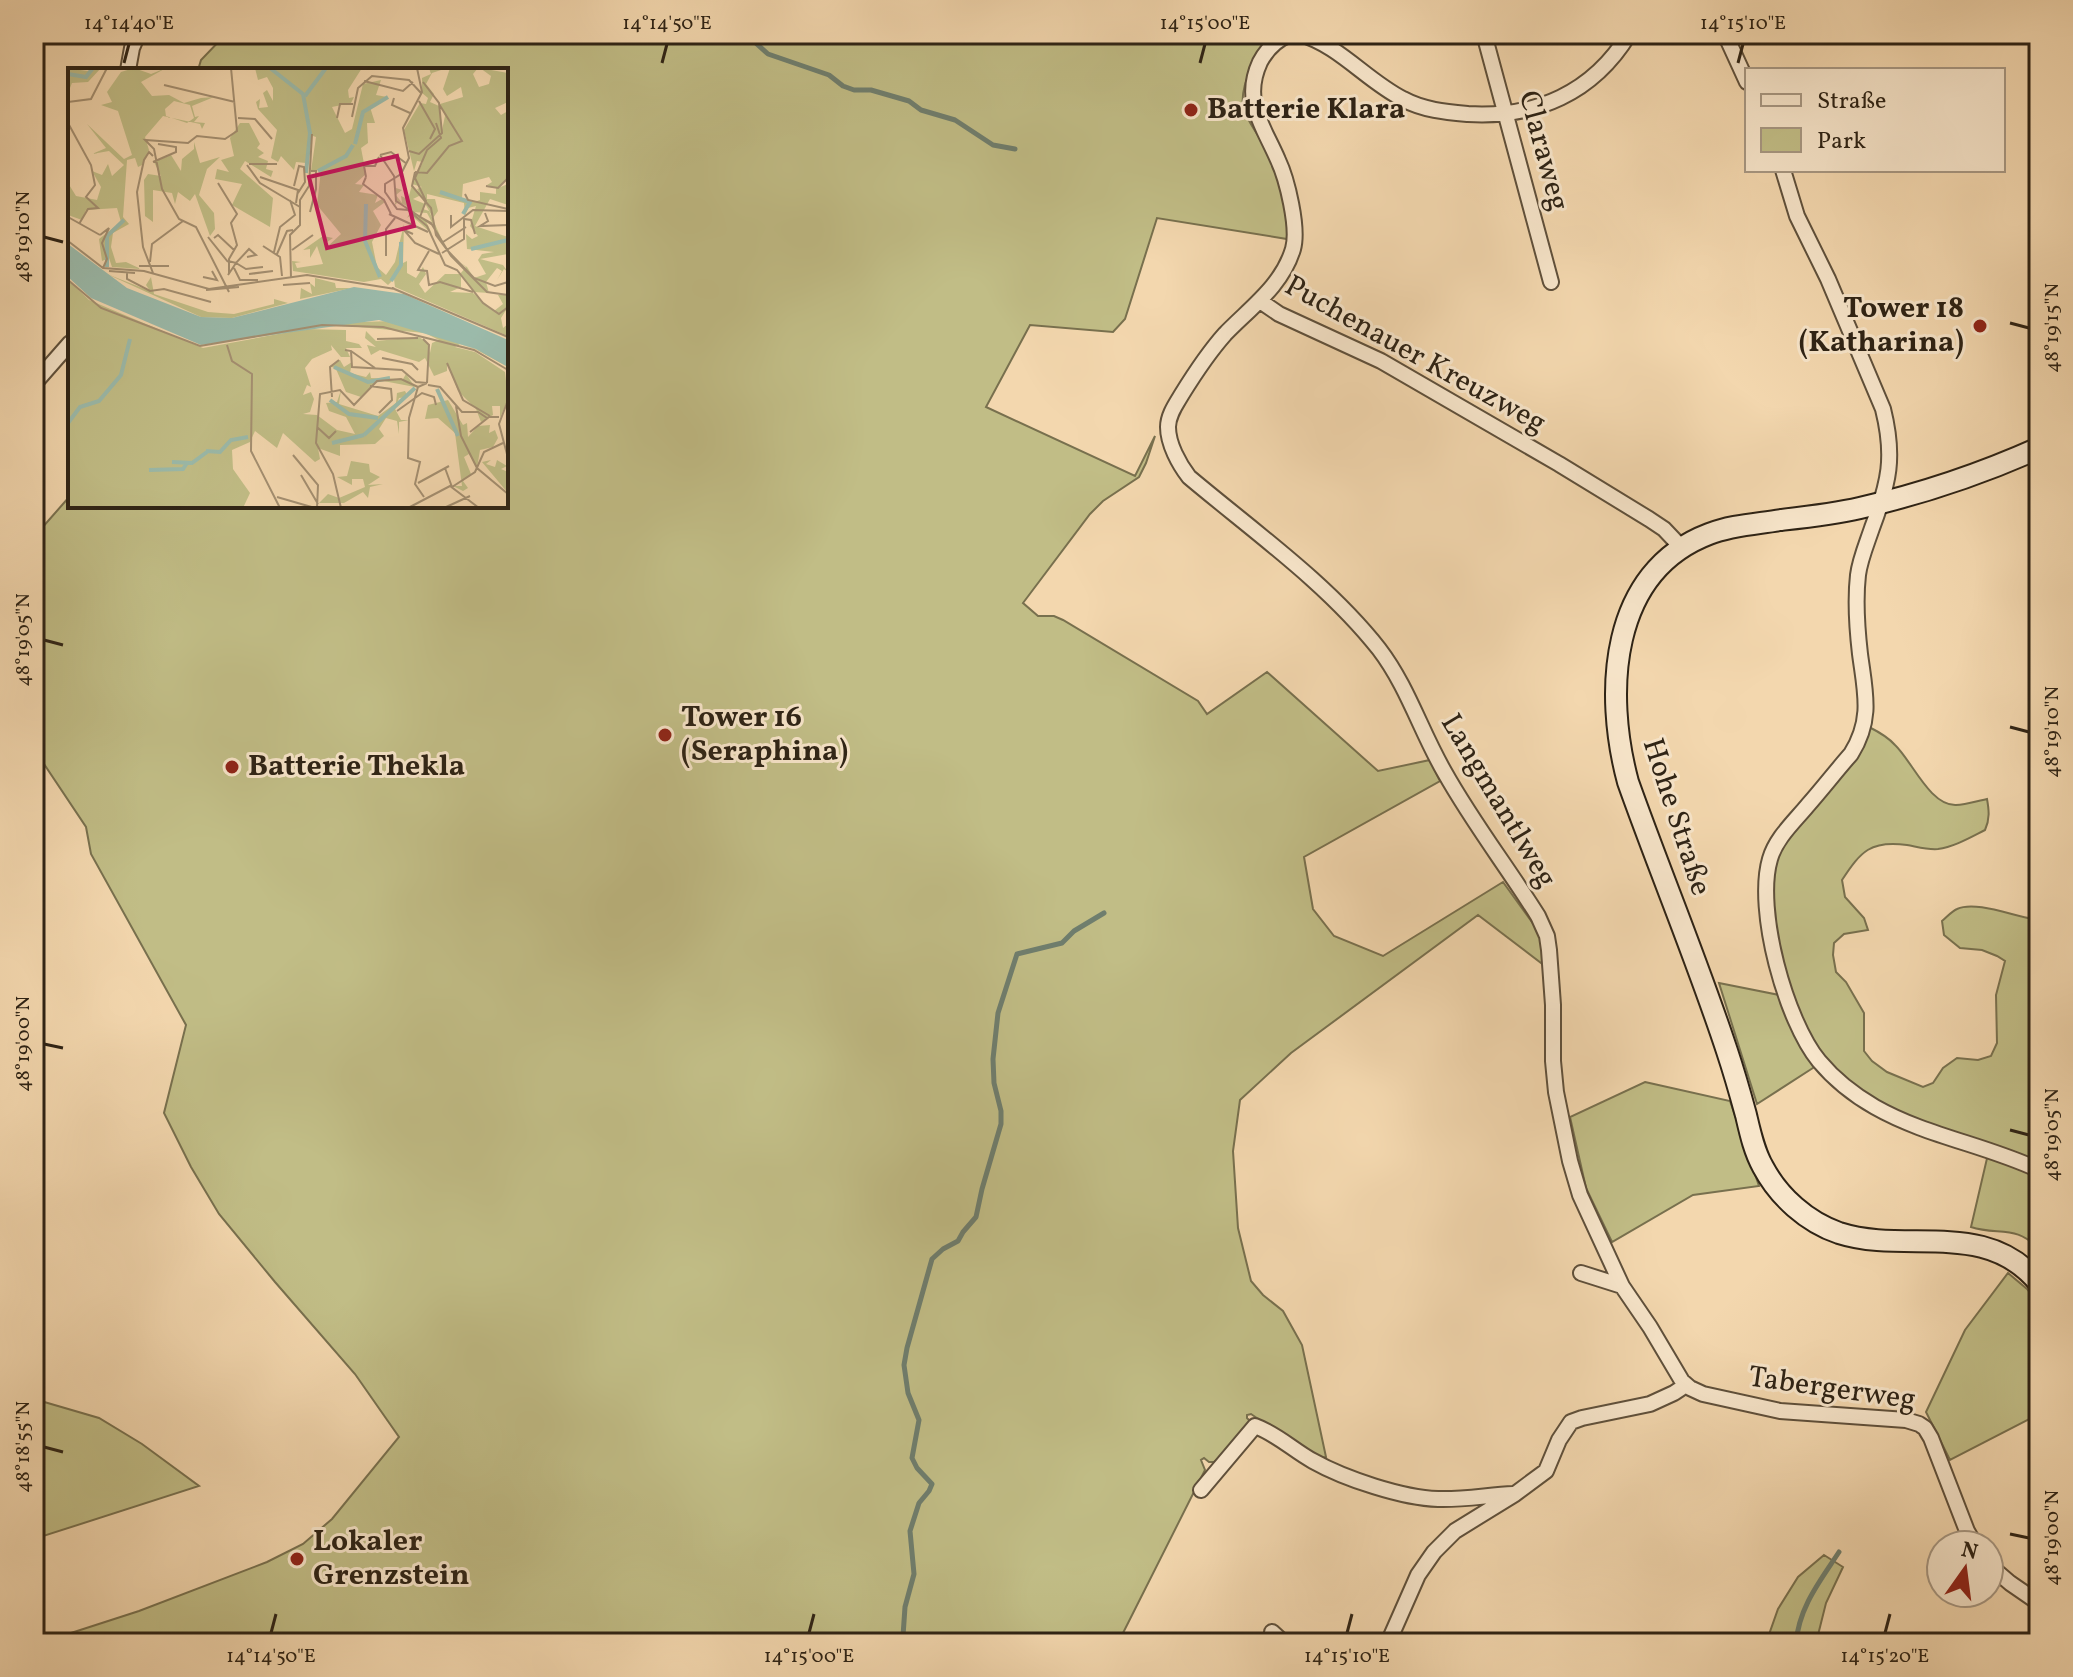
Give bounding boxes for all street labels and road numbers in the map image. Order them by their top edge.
street label: Claraweg [1507,86,1579,216]
street label: Puchenauer Kreuzweg [1277,266,1553,444]
street label: Langmantlweg [1429,706,1567,896]
street label: Hohe Straße [1631,733,1721,901]
street label: Tabergerweg [1746,1356,1918,1422]

